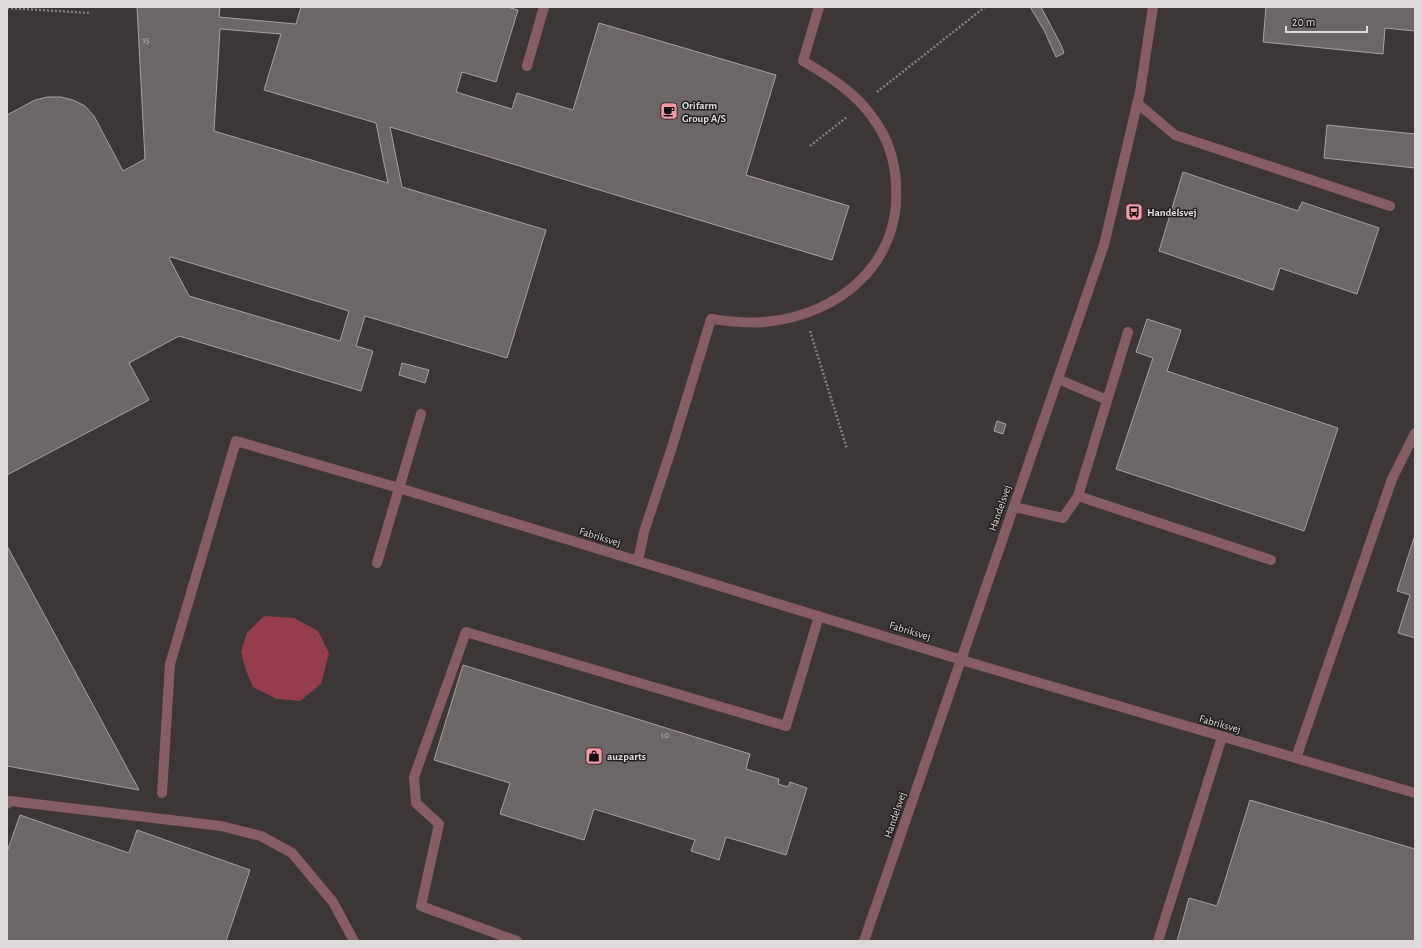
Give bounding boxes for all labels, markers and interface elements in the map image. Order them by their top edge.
scale bar [1286,8,1367,34]
text: 20 m [1292,16,1315,28]
house number: 15 [143,36,150,45]
place label: Orifarm Group A/S [682,100,726,124]
cafe icon: Orifarm Group A/S [659,101,679,121]
bus stop icon: Handelsvej [1124,202,1144,222]
place label: Handelsvej [1147,207,1197,218]
street label: Handelsvej [987,484,1013,532]
street label: Fabriksvej [578,525,622,549]
street label: Fabriksvej [888,619,932,643]
street label: Fabriksvej [1198,713,1242,735]
house number: 10 [661,731,669,740]
shop icon: au2parts [584,746,604,766]
place label: au2parts [607,751,646,762]
street label: Handelsvej [882,791,908,839]

